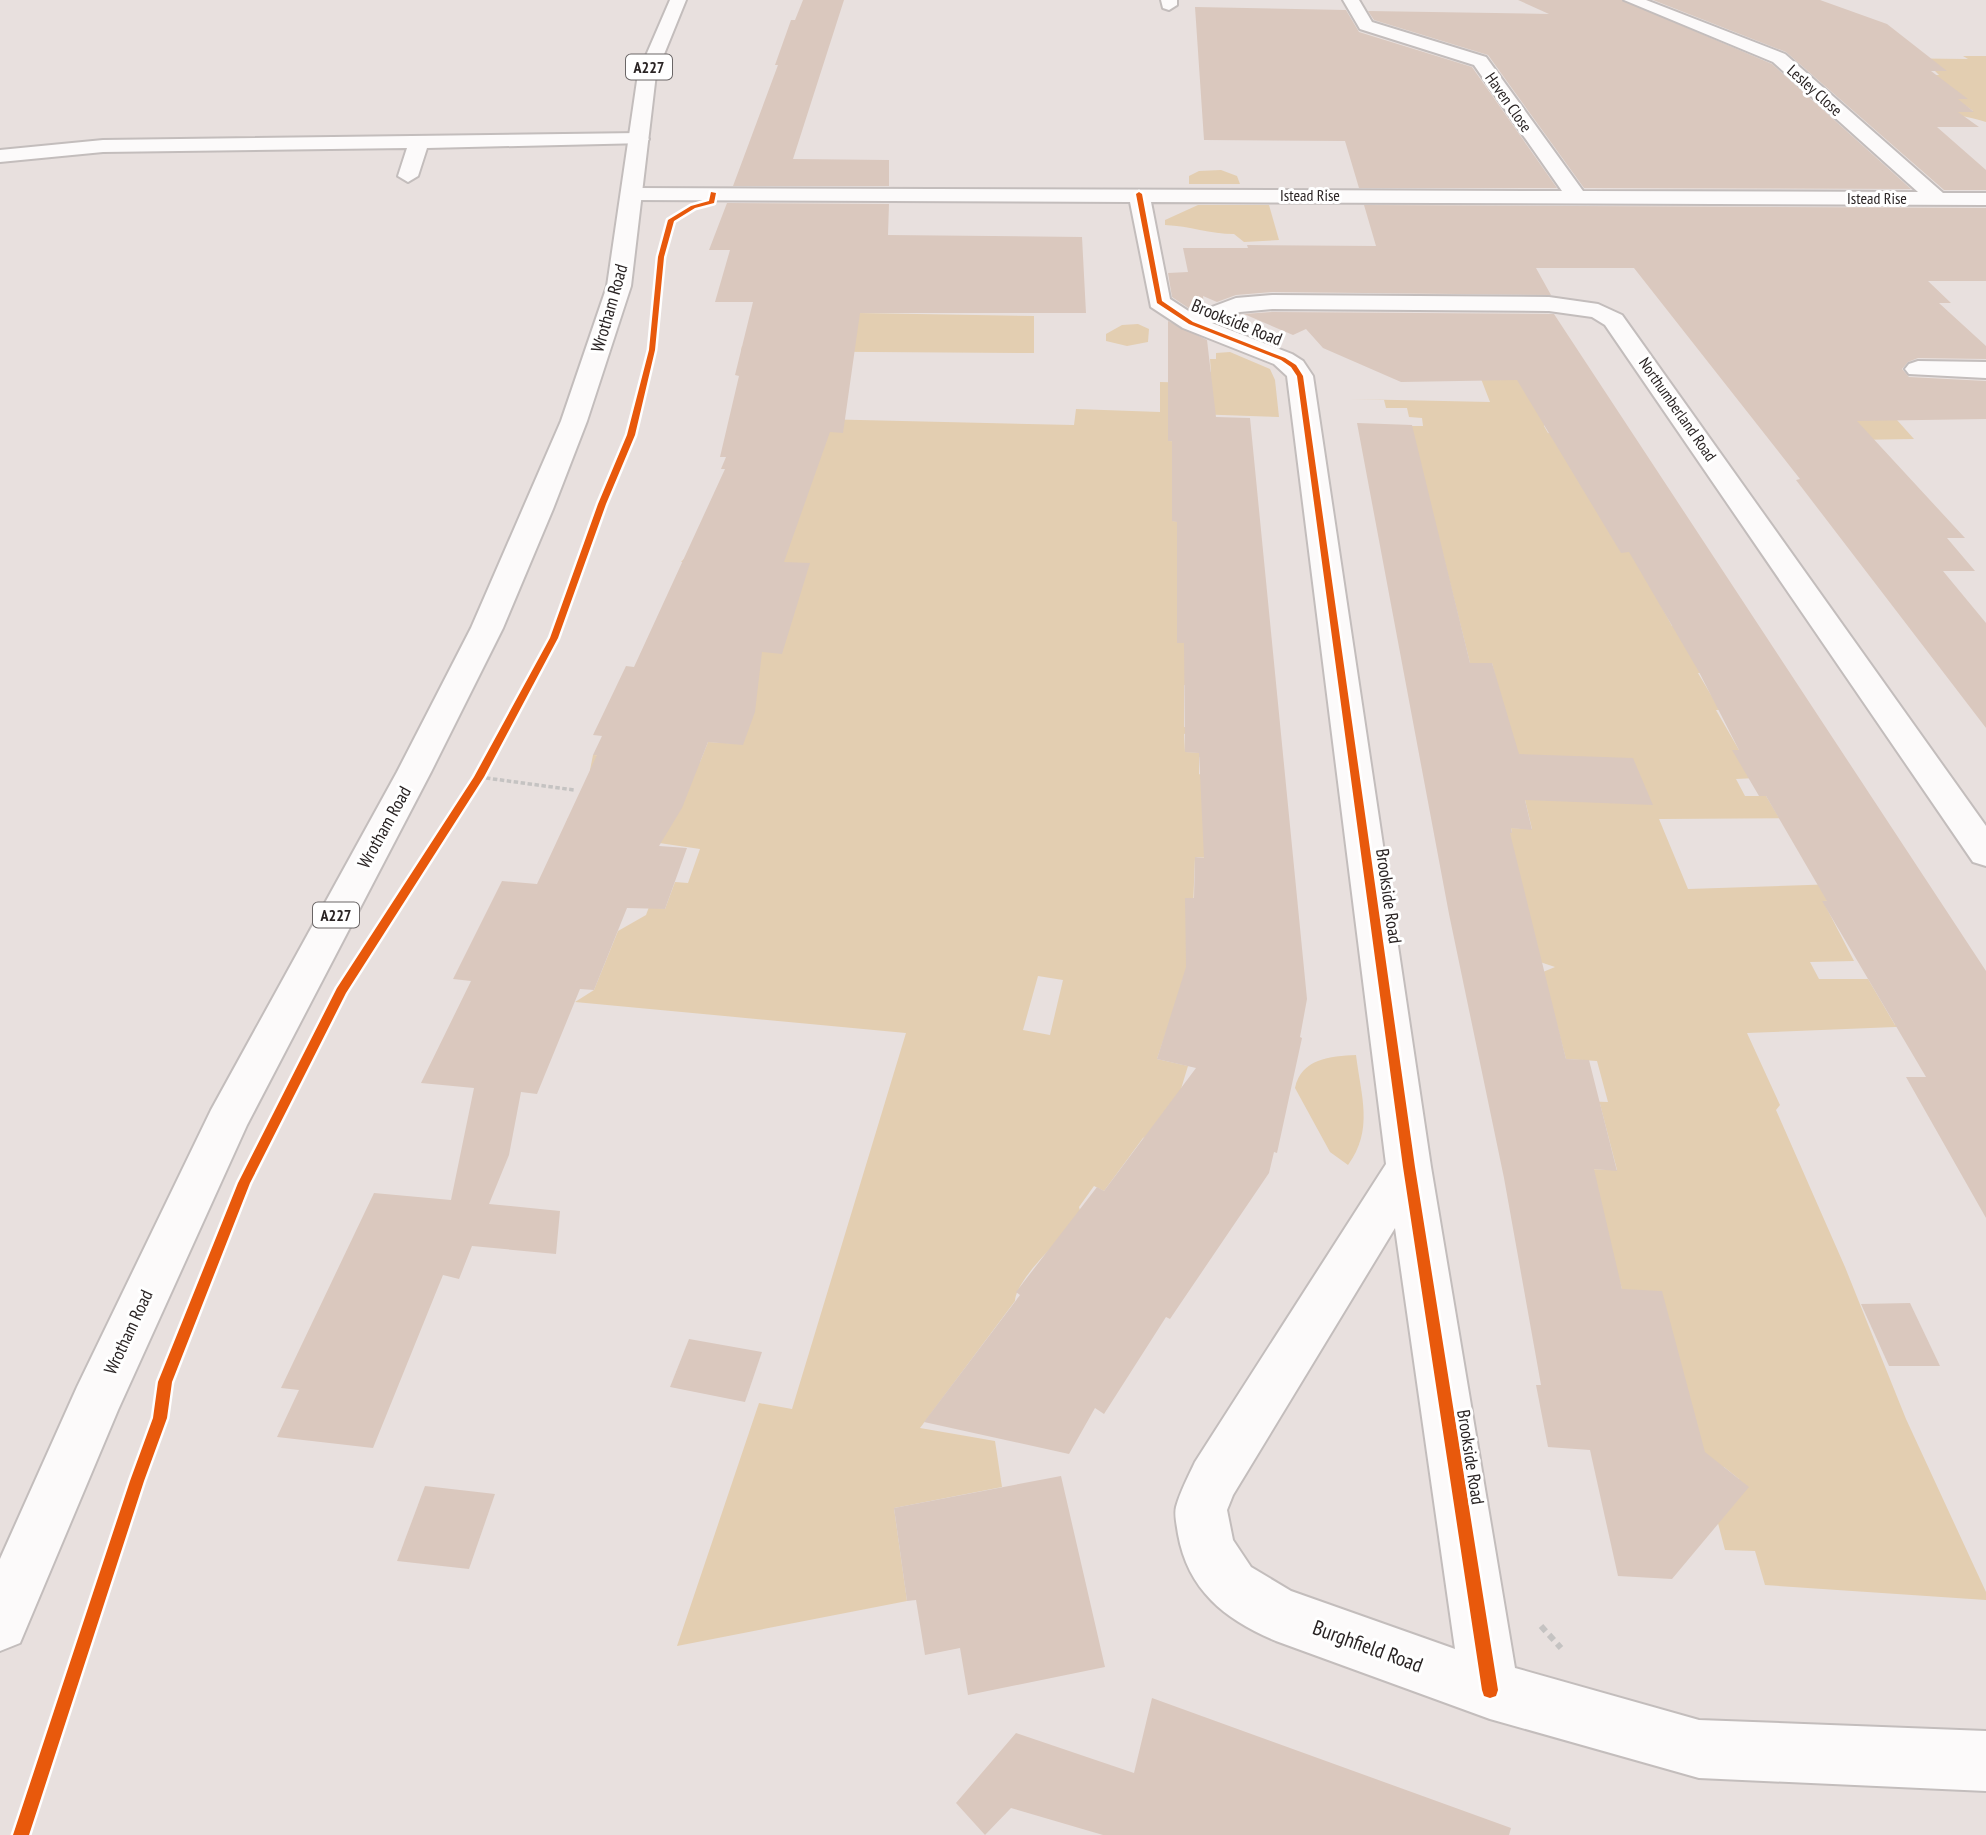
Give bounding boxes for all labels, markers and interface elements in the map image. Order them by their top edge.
road number: A227 [626,54,672,80]
street label: Lesley Close [1783,60,1847,120]
street label: Haven Close [1481,68,1537,136]
street label: Istead Rise [1280,185,1340,205]
street label: Istead Rise [1847,188,1907,208]
street label: Wrotham Road [585,261,633,355]
street label: Brookside Road [1188,293,1286,351]
street label: Northumberland Road [1635,353,1721,465]
street label: Wrotham Road [352,782,416,872]
street label: Brookside Road [1371,847,1407,945]
road number: A227 [313,903,359,928]
street label: Wrotham Road [98,1286,158,1378]
street label: Brookside Road [1452,1408,1490,1506]
street label: Burghfield Road [1309,1614,1427,1678]

